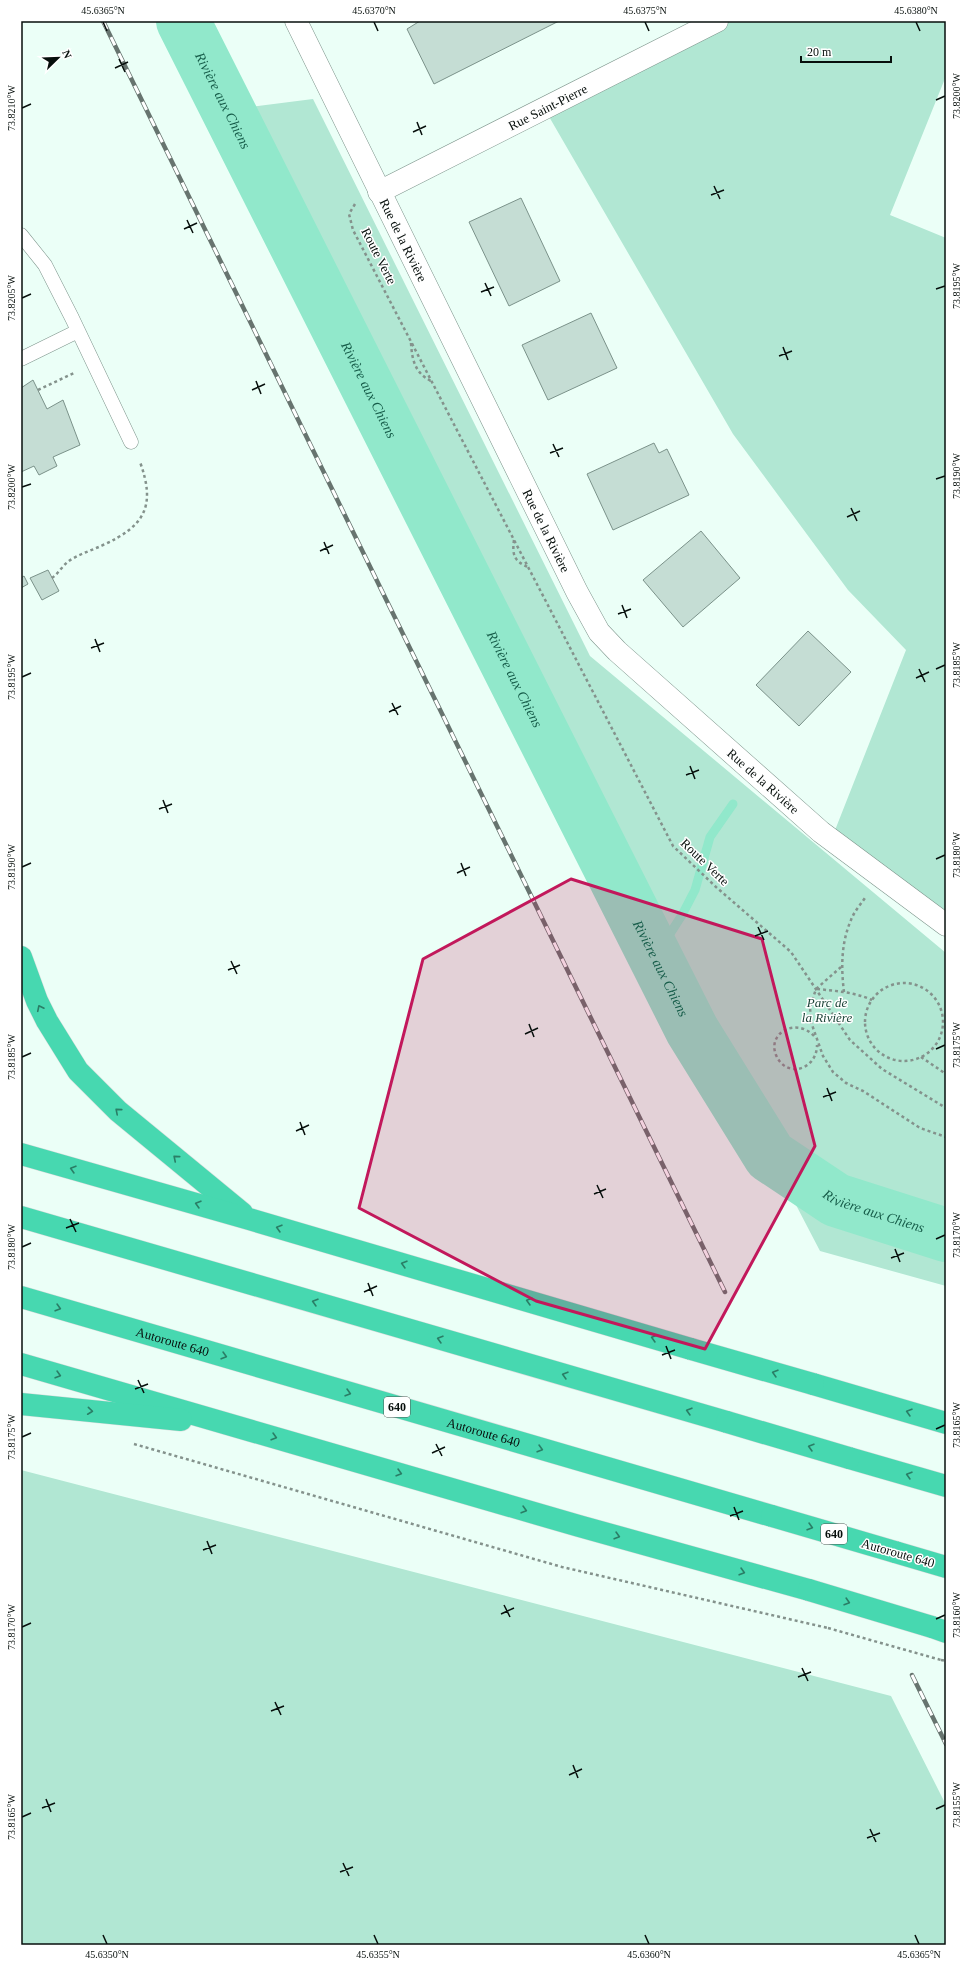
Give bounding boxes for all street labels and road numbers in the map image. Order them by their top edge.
street label: Rue Saint-Pierre [506,80,590,133]
street label: Rue de la Rivière [377,196,431,284]
street label: Route Verte [358,225,400,287]
street label: Rue de la Rivière [520,487,574,575]
street label: Rue de la Rivière [725,745,803,817]
street label: Route Verte [678,835,732,889]
street label: Autoroute 640 [134,1323,211,1359]
road number: 640 [384,1397,410,1417]
street label: Autoroute 640 [445,1414,522,1450]
road number: 640 [821,1524,847,1544]
street label: Autoroute 640 [860,1535,936,1571]

